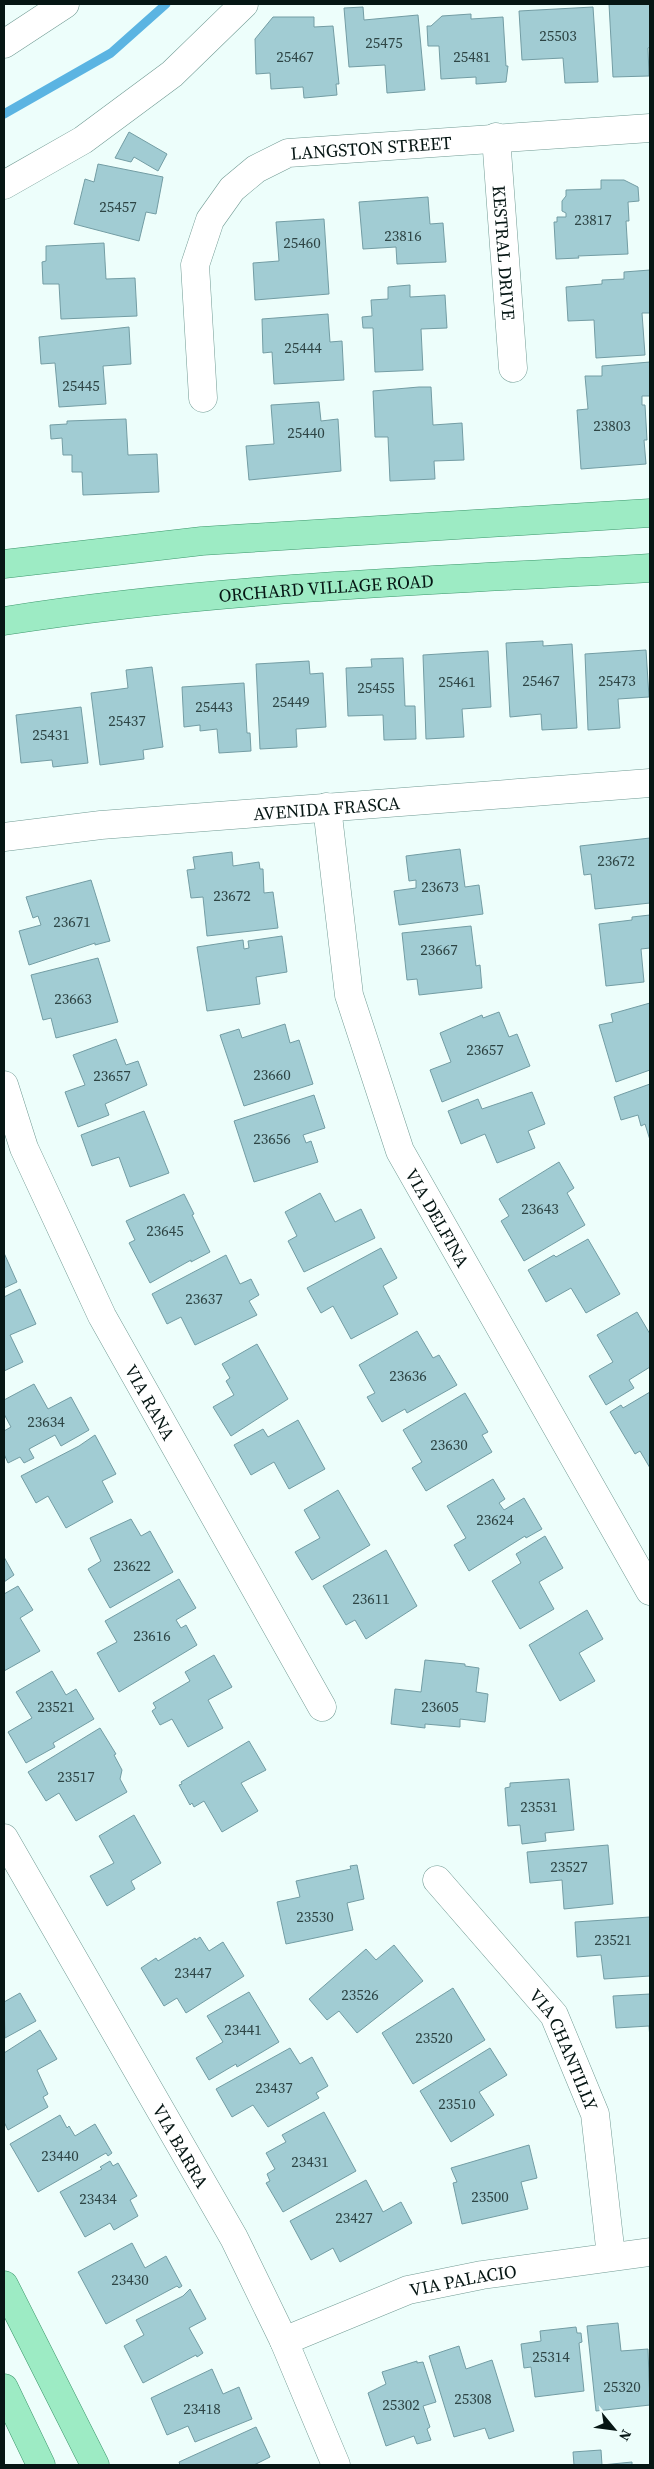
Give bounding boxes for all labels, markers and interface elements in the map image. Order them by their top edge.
house number: 25503 [539,25,577,46]
house number: 25475 [365,32,403,53]
house number: 25467 [276,46,314,67]
house number: 25481 [453,46,491,67]
street label: LANGSTON STREET [290,129,453,165]
street label: KESTRAL DRIVE [487,184,522,321]
house number: 25457 [99,196,137,217]
house number: 23817 [574,209,612,230]
house number: 23816 [384,225,422,246]
house number: 25460 [283,232,321,253]
house number: 25444 [284,337,322,358]
house number: 25445 [62,375,100,396]
house number: 23803 [593,415,631,436]
house number: 25440 [287,422,325,443]
street label: ORCHARD VILLAGE ROAD [218,568,434,607]
house number: 25467 [522,670,560,691]
house number: 25473 [598,670,636,691]
house number: 25461 [438,671,476,692]
house number: 25455 [357,677,395,698]
house number: 25449 [272,691,310,712]
house number: 25443 [195,696,233,717]
house number: 25437 [108,710,146,731]
house number: 25431 [32,724,70,745]
street label: AVENIDA FRASCA [252,790,401,826]
house number: 23672 [597,850,635,871]
house number: 23673 [421,876,459,897]
house number: 23672 [213,885,251,906]
house number: 23671 [53,911,91,932]
house number: 23667 [420,939,458,960]
house number: 23663 [54,988,92,1009]
house number: 23657 [466,1039,504,1060]
house number: 23660 [253,1064,291,1085]
house number: 23657 [93,1065,131,1086]
house number: 23656 [253,1128,291,1149]
street label: VIA DELFINA [400,1164,476,1272]
house number: 23643 [521,1198,559,1219]
house number: 23645 [146,1220,184,1241]
house number: 23637 [185,1288,223,1309]
street label: VIA RANA [119,1360,182,1444]
house number: 23636 [389,1365,427,1386]
house number: 23634 [27,1411,65,1432]
house number: 23630 [430,1434,468,1455]
house number: 23624 [476,1509,514,1530]
house number: 23622 [113,1555,151,1576]
house number: 23611 [352,1588,390,1609]
house number: 23616 [133,1625,171,1646]
house number: 23521 [37,1696,75,1717]
house number: 23605 [421,1696,459,1717]
house number: 23517 [57,1766,95,1787]
house number: 23531 [520,1796,558,1817]
house number: 23527 [550,1856,588,1877]
house number: 23530 [296,1906,334,1927]
house number: 23521 [594,1929,632,1950]
house number: 23447 [174,1962,212,1983]
street label: VIA CHANTILLY [524,1983,605,2115]
house number: 23526 [341,1984,379,2005]
house number: 23441 [224,2019,262,2040]
house number: 23520 [415,2027,453,2048]
house number: 23437 [255,2077,293,2098]
house number: 23510 [438,2093,476,2114]
street label: VIA BARRA [147,2099,215,2192]
house number: 23440 [41,2145,79,2166]
house number: 23431 [291,2151,329,2172]
house number: 23500 [471,2186,509,2207]
house number: 23434 [79,2188,117,2209]
house number: 23427 [335,2207,373,2228]
street label: VIA PALACIO [407,2258,518,2302]
house number: 23430 [111,2269,149,2290]
house number: 25314 [532,2346,570,2367]
house number: 25320 [603,2376,641,2397]
house number: 25308 [454,2388,492,2409]
house number: 25302 [382,2394,420,2415]
house number: 23418 [183,2398,221,2419]
north arrow [589,2404,639,2454]
text: N [614,2426,637,2445]

